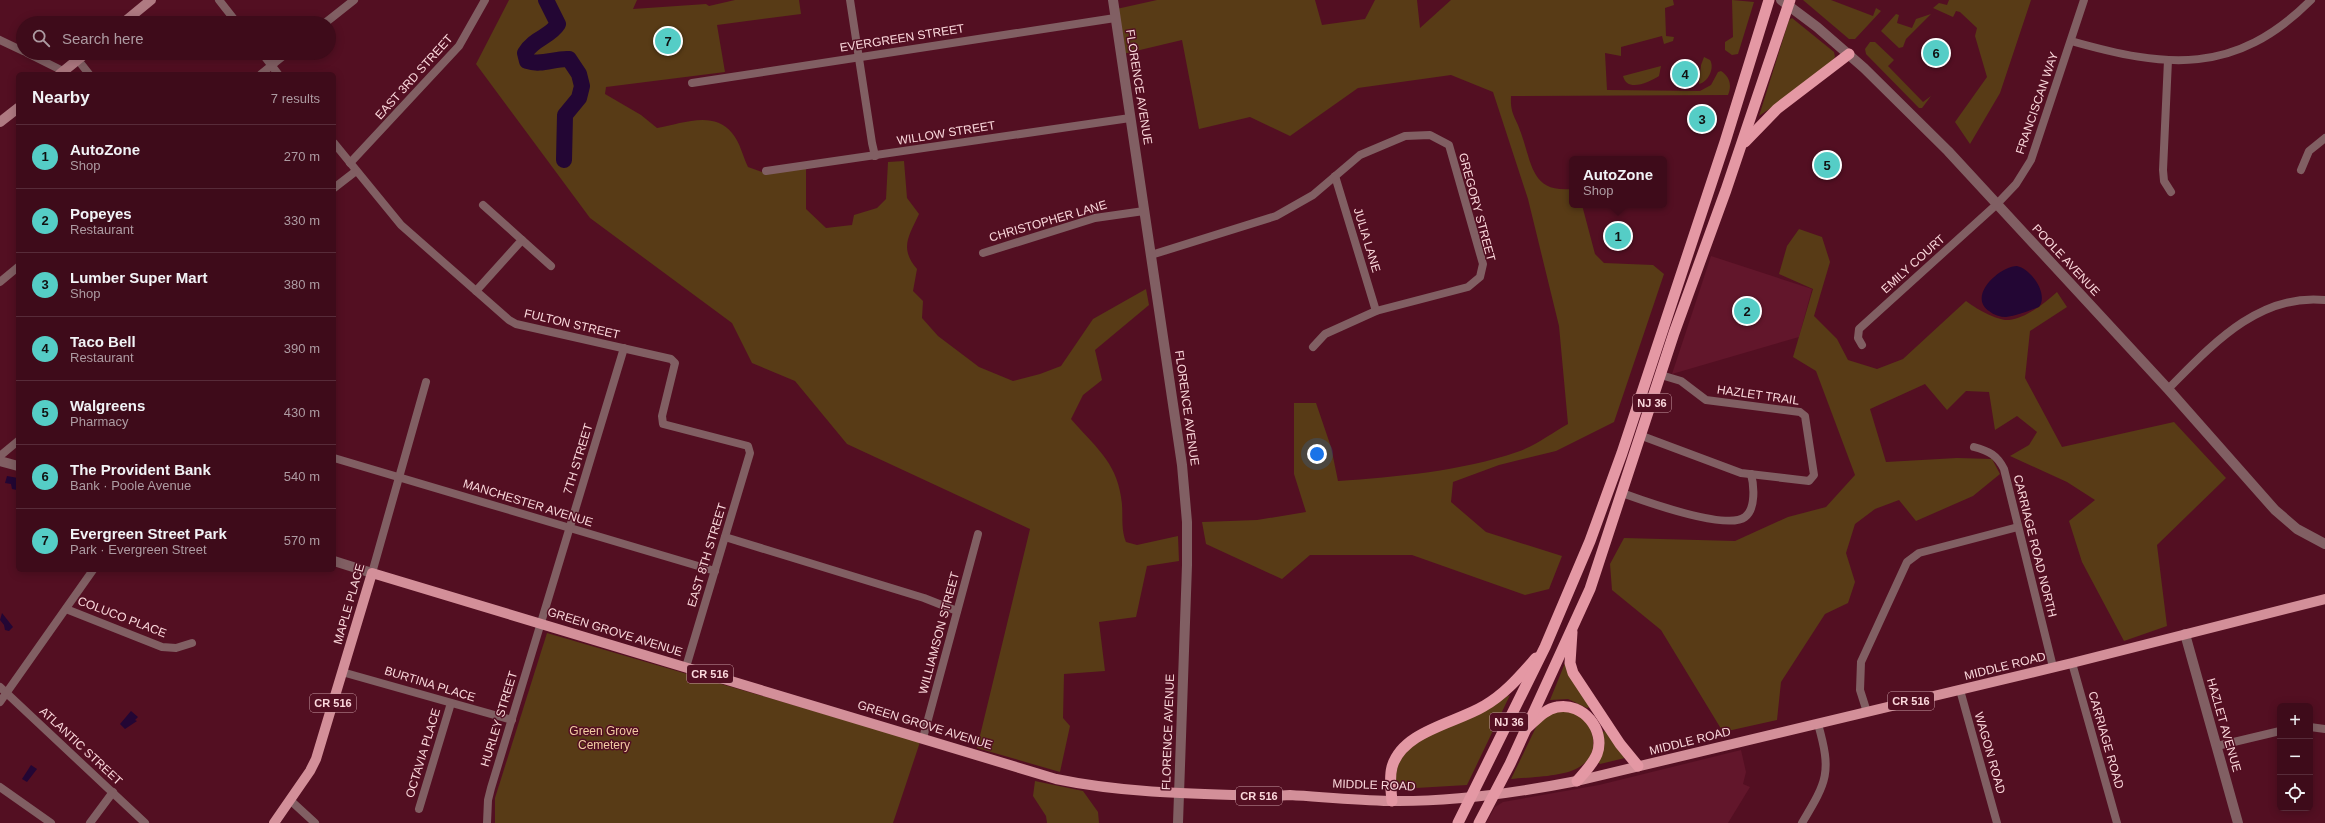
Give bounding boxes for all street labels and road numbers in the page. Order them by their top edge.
street label: EVERGREEN STREET [839,21,966,55]
street label: FLORENCE AVENUE [1123,28,1155,146]
street label: EAST 3RD STREET [372,31,456,122]
street label: FRANCISCAN WAY [2013,50,2061,156]
street label: WILLOW STREET [896,118,997,148]
street label: GREGORY STREET [1456,151,1498,263]
street label: CHRISTOPHER LANE [988,197,1108,245]
street label: JULIA LANE [1351,206,1383,274]
street label: POOLE AVENUE [2029,221,2103,299]
street label: EMILY COURT [1878,231,1948,296]
street label: FULTON STREET [523,306,622,342]
street label: FLORENCE AVENUE [1172,349,1202,467]
street label: HAZLET TRAIL [1716,382,1800,408]
road number: NJ 36 [1633,394,1671,412]
street label: 7TH STREET [561,421,596,496]
street label: CARRIAGE ROAD NORTH [2010,473,2060,619]
street label: MANCHESTER AVENUE [461,477,595,529]
street label: EAST 8TH STREET [685,501,730,609]
street label: MAPLE PLACE [331,562,367,646]
street label: WILLIAMSON STREET [916,570,962,696]
street label: COLUCO PLACE [76,594,168,640]
street label: GREEN GROVE AVENUE [546,605,684,659]
street label: MIDDLE ROAD [1963,649,2047,683]
street label: BURTINA PLACE [383,663,477,705]
road number: CR 516 [687,665,733,683]
street label: HURLEY STREET [478,669,520,768]
street label: FLORENCE AVENUE [1159,674,1177,790]
street label: HAZLET AVENUE [2204,676,2244,774]
street label: CARRIAGE ROAD [2085,690,2127,791]
road number: CR 516 [1888,692,1934,710]
road number: CR 516 [310,694,356,712]
street label: GREEN GROVE AVENUE [856,698,994,752]
street label: ATLANTIC STREET [37,704,126,788]
street label: OCTAVIA PLACE [403,707,443,799]
street label: WAGON ROAD [1972,711,2008,796]
road number: NJ 36 [1490,713,1528,731]
street label: MIDDLE ROAD [1648,724,1732,758]
street label: MIDDLE ROAD [1332,777,1416,793]
road number: CR 516 [1236,787,1282,805]

